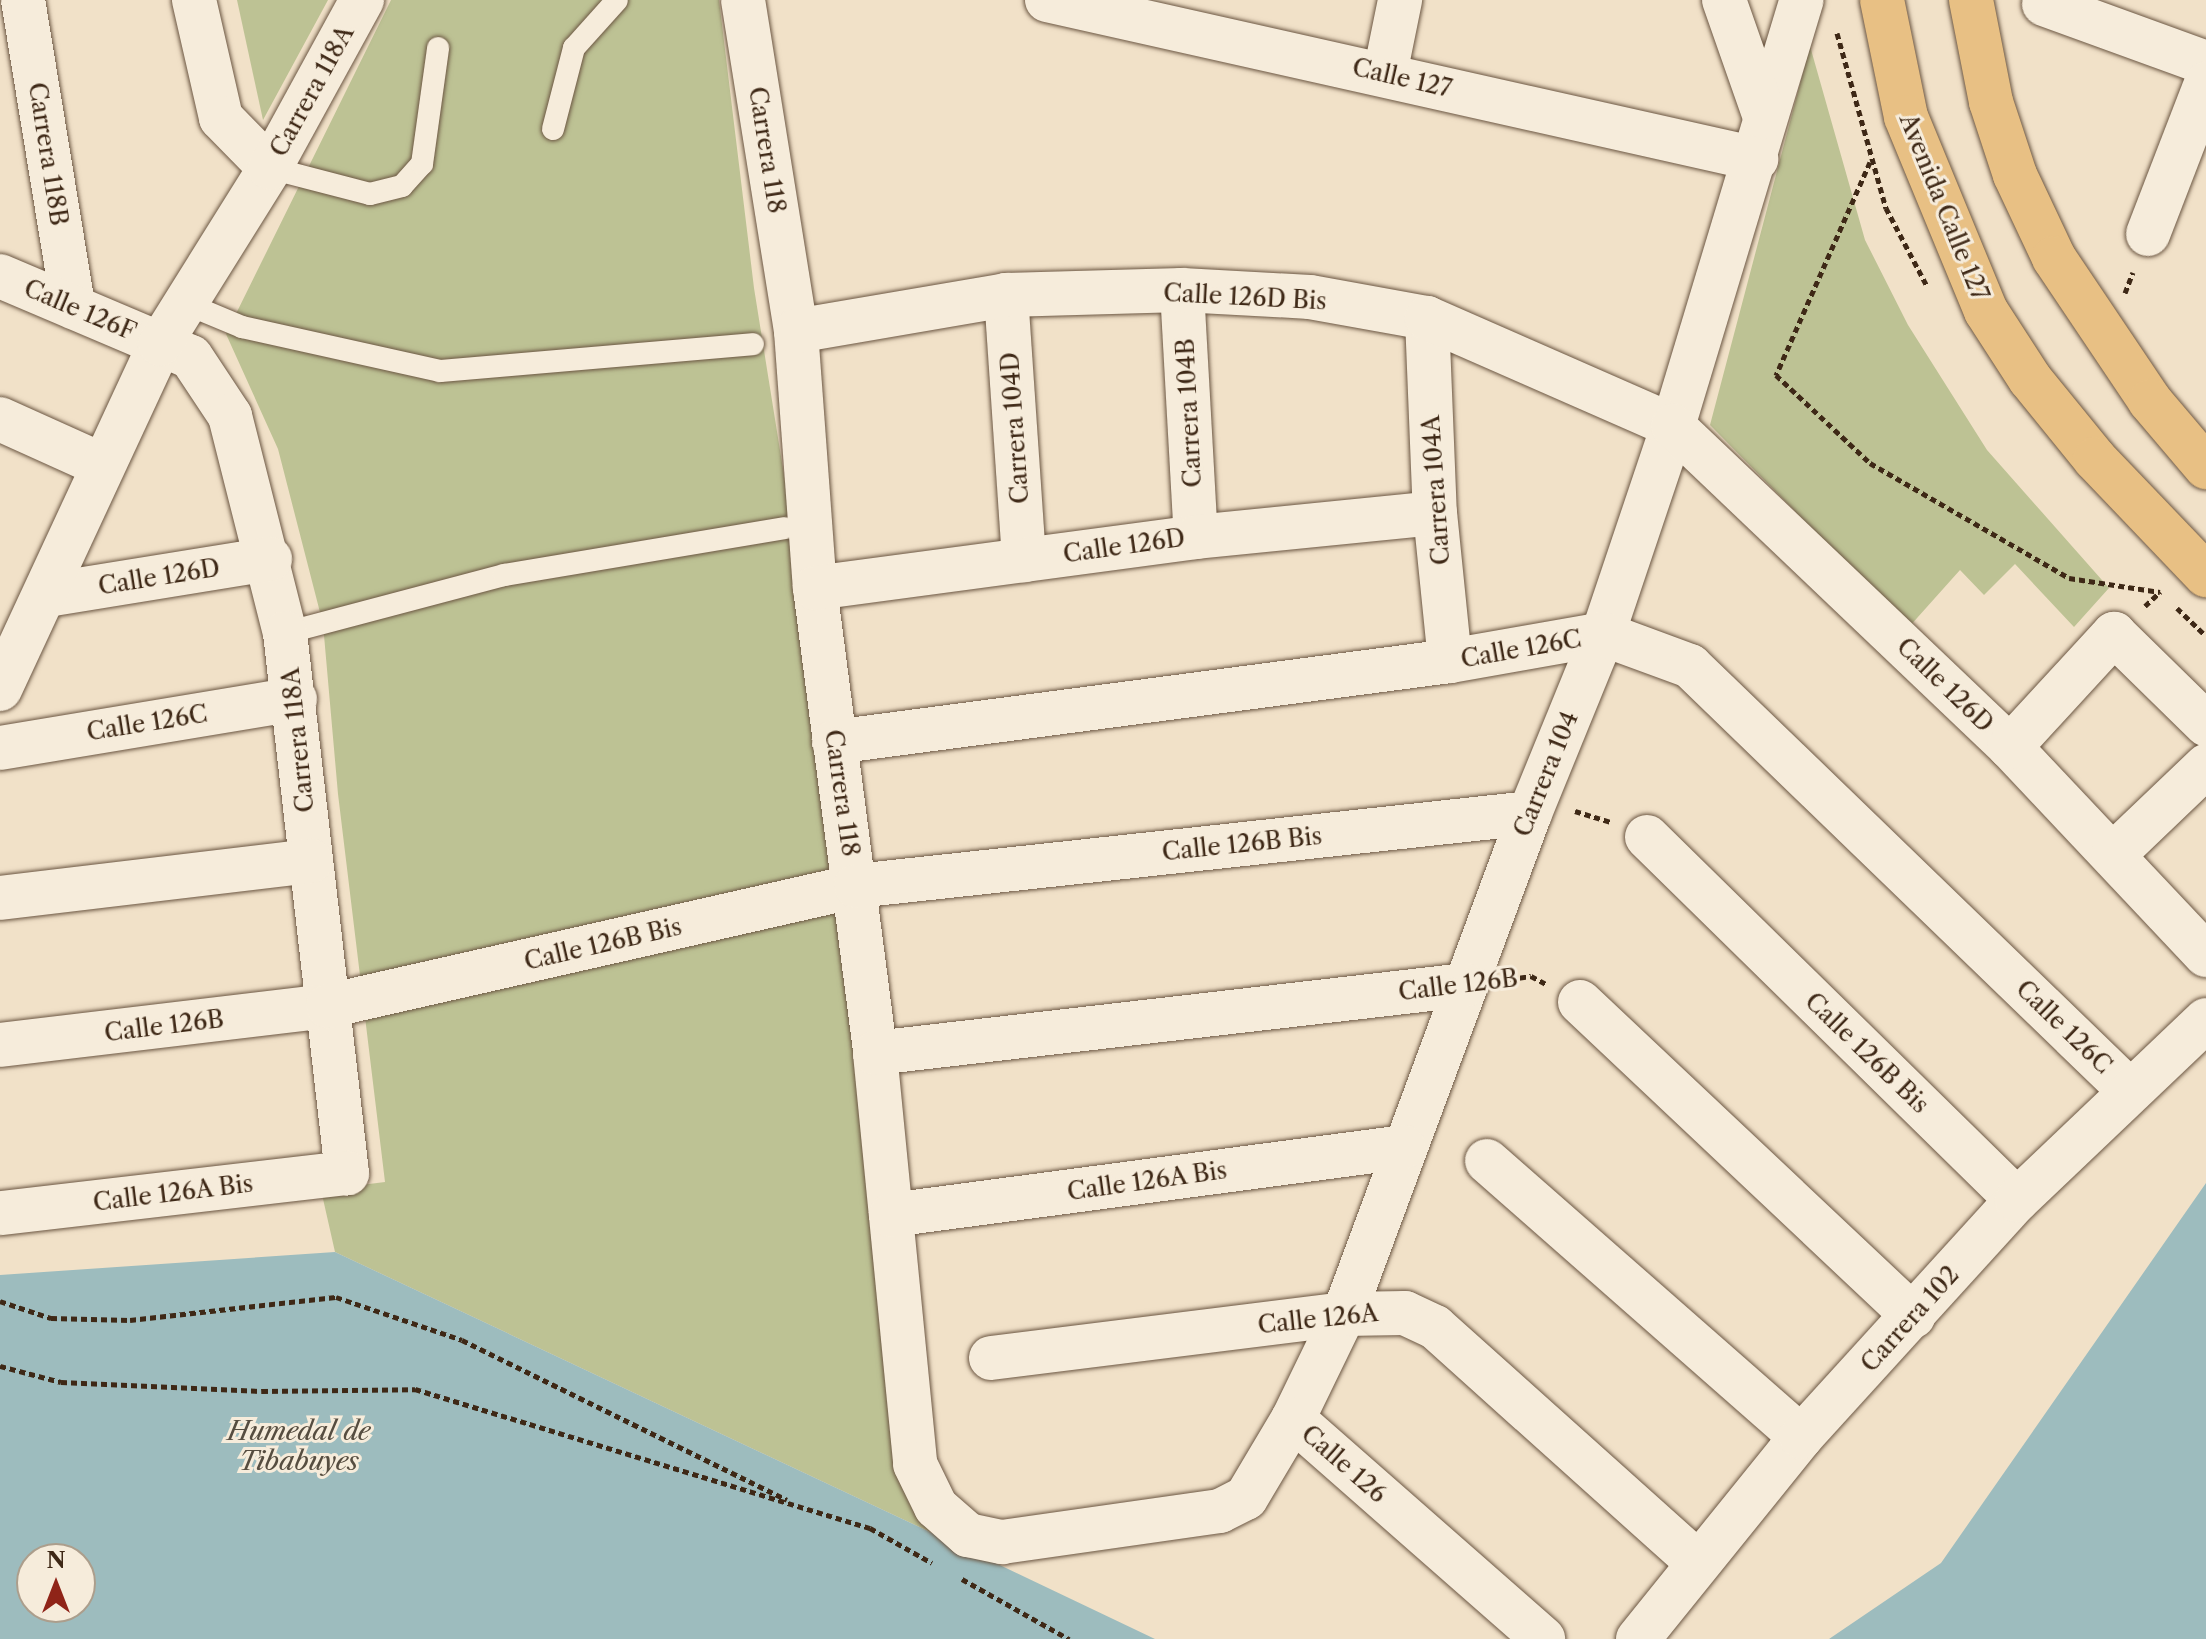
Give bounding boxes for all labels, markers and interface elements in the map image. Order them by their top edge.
street label: Carrera 118A [264,20,360,162]
street label: Calle 127 [1350,53,1454,103]
street label: Carrera 118B [22,80,74,228]
street label: Carrera 118 [743,85,791,215]
street label: Avenida Calle 127 [1893,109,1995,305]
street label: Calle 126F [20,274,140,346]
street label: Calle 126D Bis [1163,278,1327,316]
street label: Carrera 104B [1171,338,1207,488]
street label: Carrera 104D [995,351,1035,505]
street label: Carrera 104A [1416,414,1456,566]
street label: Calle 126D [1061,523,1187,569]
street label: Calle 126D [96,553,222,601]
street label: Calle 126C [1459,624,1583,674]
street label: Calle 126D [1891,632,1999,738]
street label: Carrera 118A [276,666,320,814]
street label: Calle 126C [85,699,209,747]
street label: Carrera 104 [1508,707,1584,841]
street label: Carrera 118 [819,728,865,858]
street label: Calle 126B Bis [1161,821,1323,867]
street label: Calle 126B Bis [521,912,685,976]
street label: Calle 126B [1397,963,1519,1007]
street label: Calle 126C [2010,974,2118,1080]
street label: Calle 126B Bis [1799,987,1935,1119]
street label: Calle 126B [103,1004,225,1048]
street label: Calle 126A Bis [1065,1155,1229,1207]
street label: Calle 126A Bis [91,1169,255,1217]
street label: Carrera 102 [1855,1260,1965,1378]
street label: Calle 126A [1256,1298,1380,1340]
water label: Humedal de Tibabuyes [227,1416,371,1478]
street label: Calle 126 [1296,1419,1392,1509]
north arrow [16,1543,96,1623]
text: N [46,1547,66,1574]

